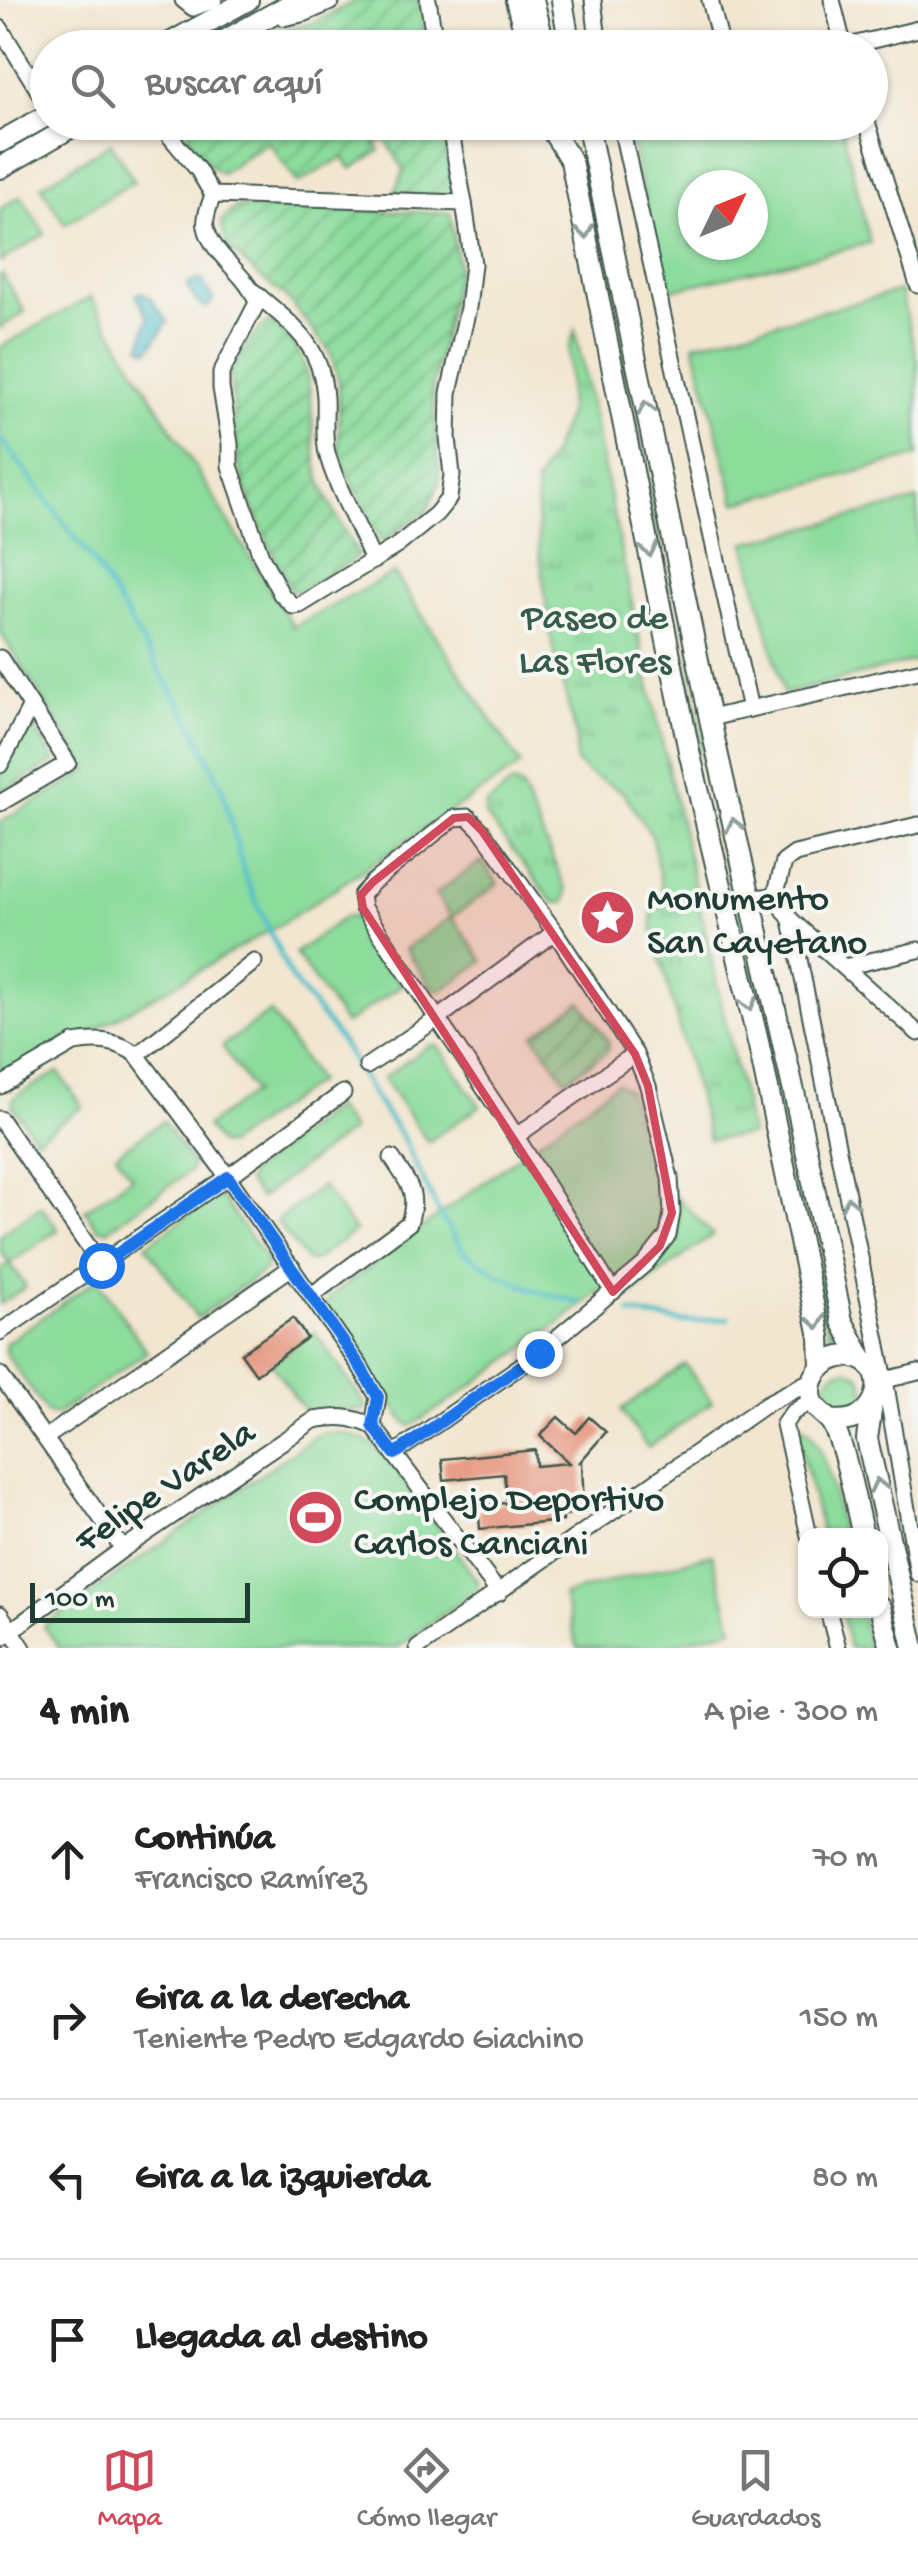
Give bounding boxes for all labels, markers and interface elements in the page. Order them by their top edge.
search box [30,30,888,140]
icon: search [65,58,120,113]
text: Buscar aquí [145,63,323,107]
north arrow [678,170,768,260]
one-way arrow [574,223,595,240]
one-way arrow [637,400,658,417]
one-way arrow [637,541,658,558]
park label: Paseo de Las Flores [519,598,672,686]
one-way arrow [725,816,746,833]
place label: Monumento San Cayetano [647,879,867,967]
place icon: Monumento San Cayetano [578,887,638,947]
one-way arrow [737,995,758,1012]
one-way arrow [839,1195,860,1212]
route start [79,1243,125,1289]
one-way arrow [806,1313,827,1330]
route end [517,1331,563,1377]
street label: Felipe Varela [67,1412,266,1566]
one-way arrow [868,1476,889,1493]
place label: Complejo Deportivo Carlos Canciani [354,1480,664,1568]
sports icon: Complejo Deportivo Carlos Canciani [285,1488,345,1548]
map controls [798,1528,888,1618]
button: locate [798,1528,888,1618]
scale bar [30,1578,250,1622]
text: 100 m [45,1584,115,1617]
text: 4 min [40,1689,129,1738]
text: A pie · 300 m [704,1694,878,1732]
text: Continúa [135,1818,274,1862]
icon: ahead [40,1832,95,1887]
text: 70 m [813,1840,878,1878]
text: Francisco Ramírez [135,1862,366,1900]
text: Gira a la derecha [135,1978,409,2022]
icon: right [40,1992,95,2047]
text: 150 m [800,2000,878,2038]
text: Teniente Pedro Edgardo Giachino [135,2022,584,2060]
icon: left [40,2152,95,2207]
text: Gira a la izquierda [135,2157,430,2201]
text: 80 m [812,2160,878,2198]
icon: arrive [40,2312,95,2367]
text: Llegada al destino [135,2317,428,2361]
tab: Mapa [98,2443,162,2536]
tab: Cómo llegar [357,2443,496,2536]
tab: Guardados [691,2443,820,2536]

